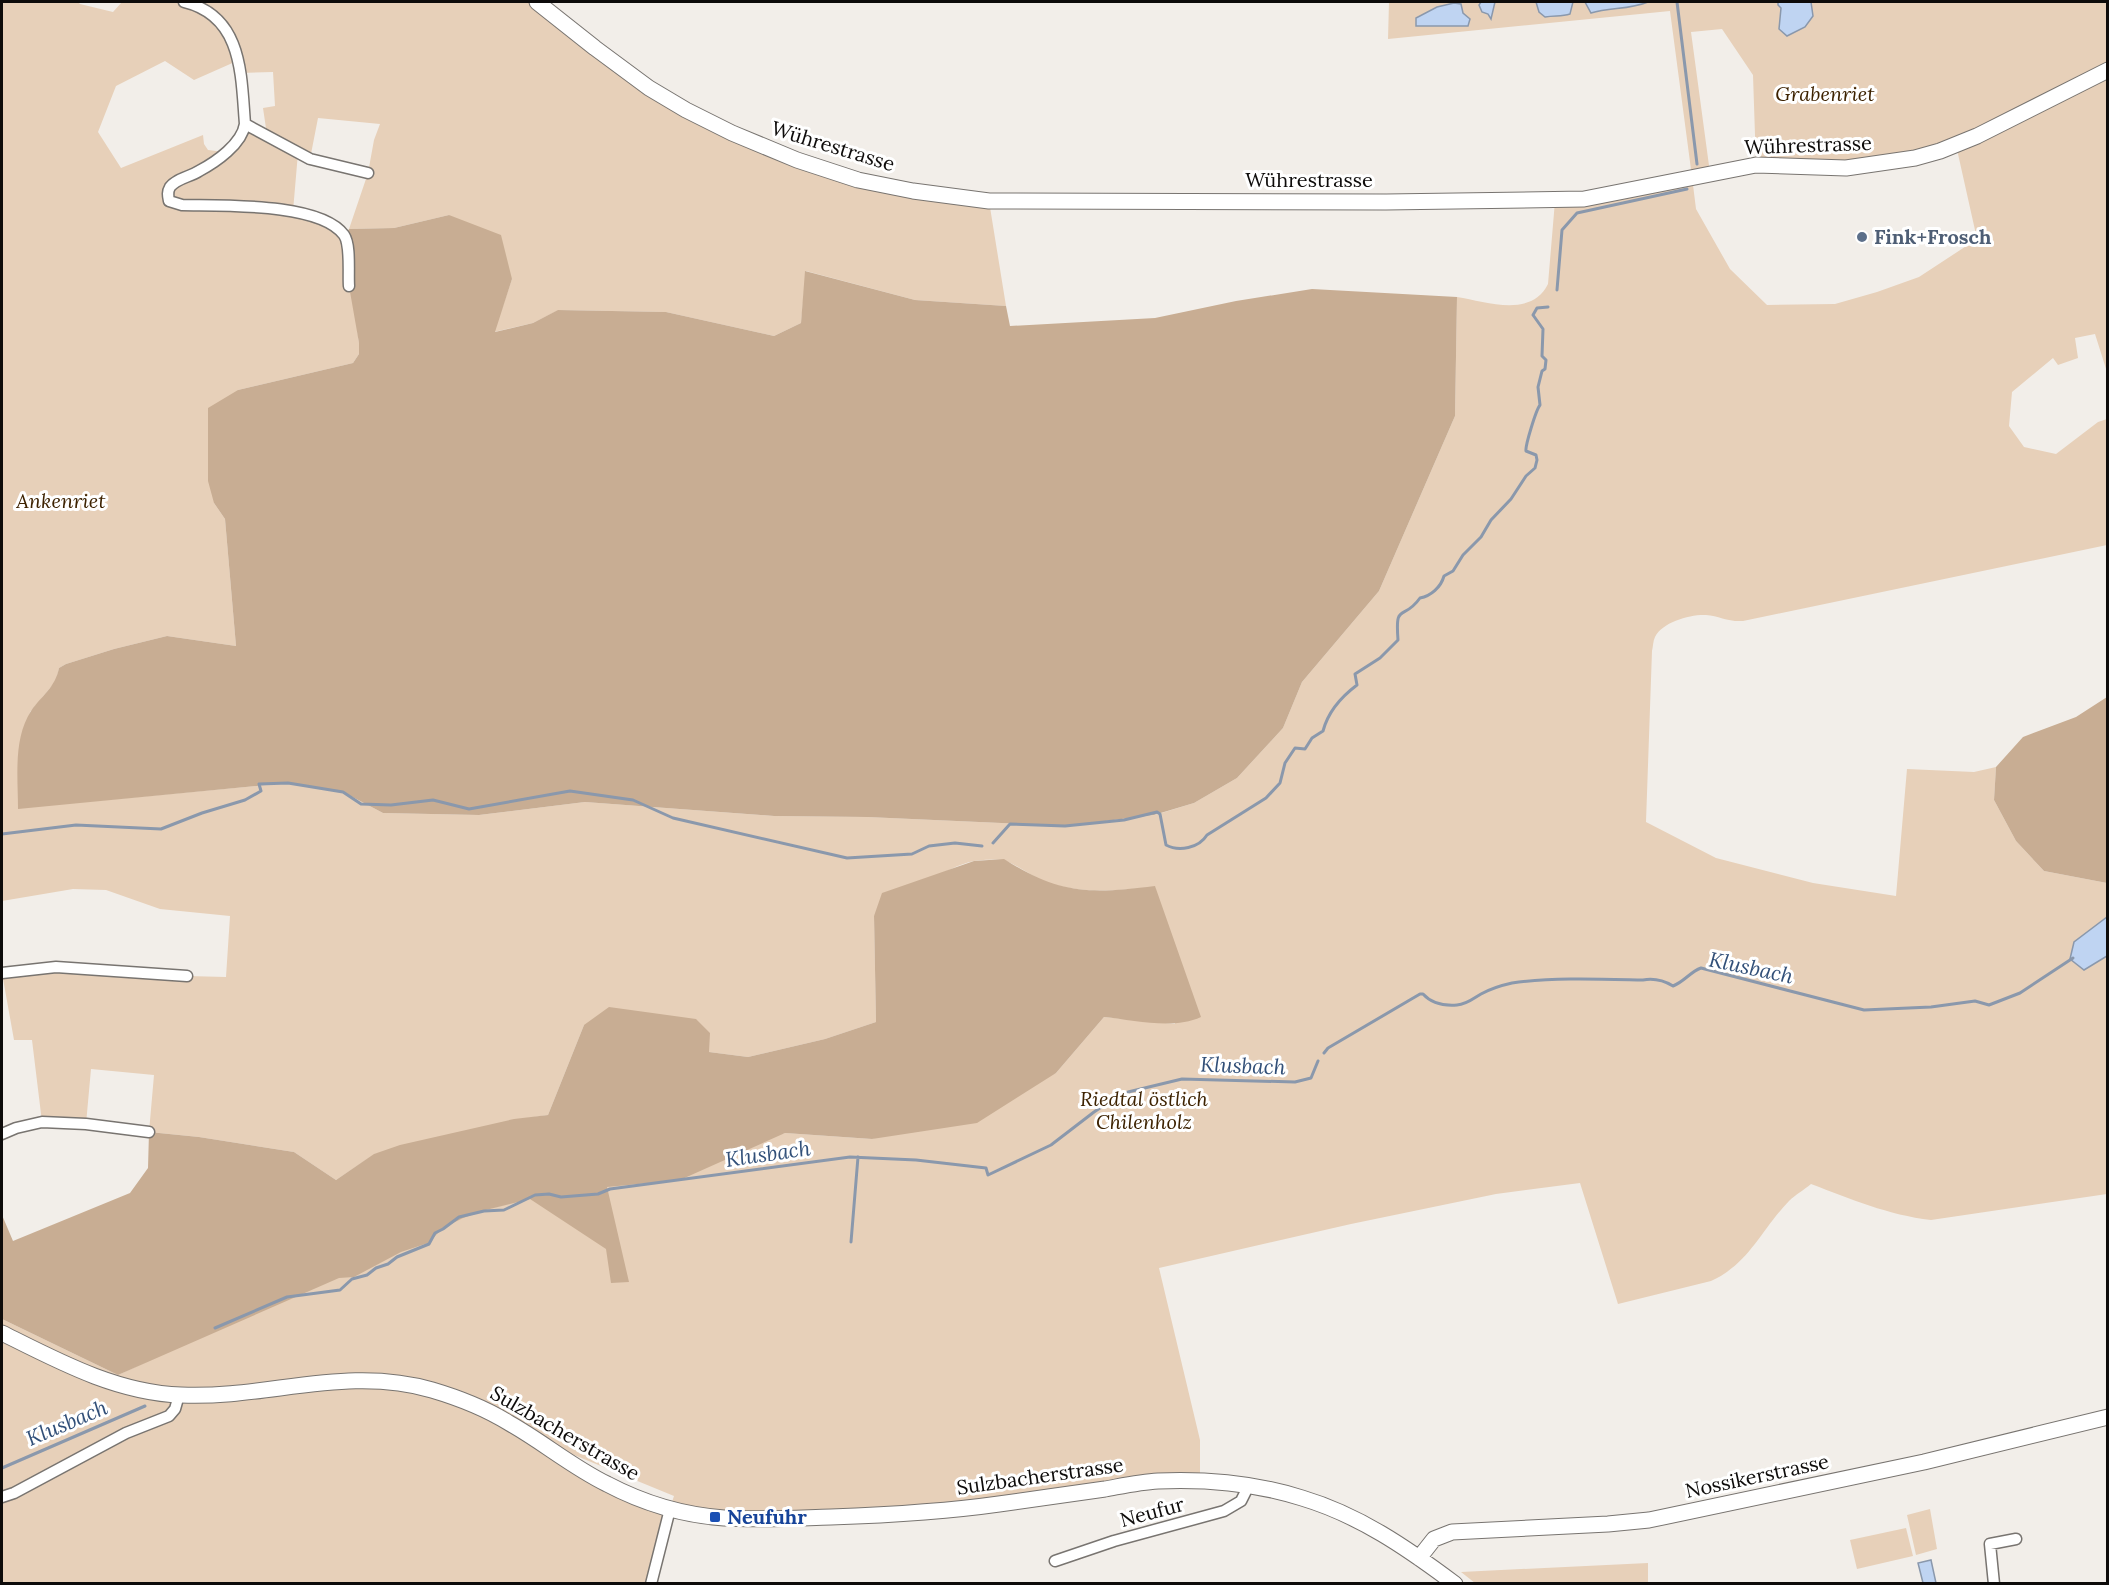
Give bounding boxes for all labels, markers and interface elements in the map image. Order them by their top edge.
park label: Grabenriet [1775,81,1875,106]
street label: Wührestrasse [768,115,898,176]
street label: Wührestrasse [1744,130,1872,159]
street label: Wührestrasse [1245,167,1373,192]
place label: Fink+Frosch [1874,224,1992,249]
marker: Fink+Frosch [1855,230,1869,244]
park label: Ankenriet [15,488,106,513]
water label: Klusbach [1706,945,1796,990]
water label: Klusbach [1200,1051,1286,1080]
park label: Riedtal östlich Chilenholz [1080,1086,1209,1134]
water label: Klusbach [724,1134,812,1173]
street label: Sulzbacherstrasse [486,1380,644,1485]
water label: Klusbach [22,1393,111,1452]
street label: Nossikerstrasse [1683,1448,1831,1503]
street label: Sulzbacherstrasse [955,1451,1125,1500]
street label: Neufur [1117,1491,1187,1532]
place label: Neufuhr [727,1504,807,1529]
marker: Neufuhr [708,1510,722,1524]

